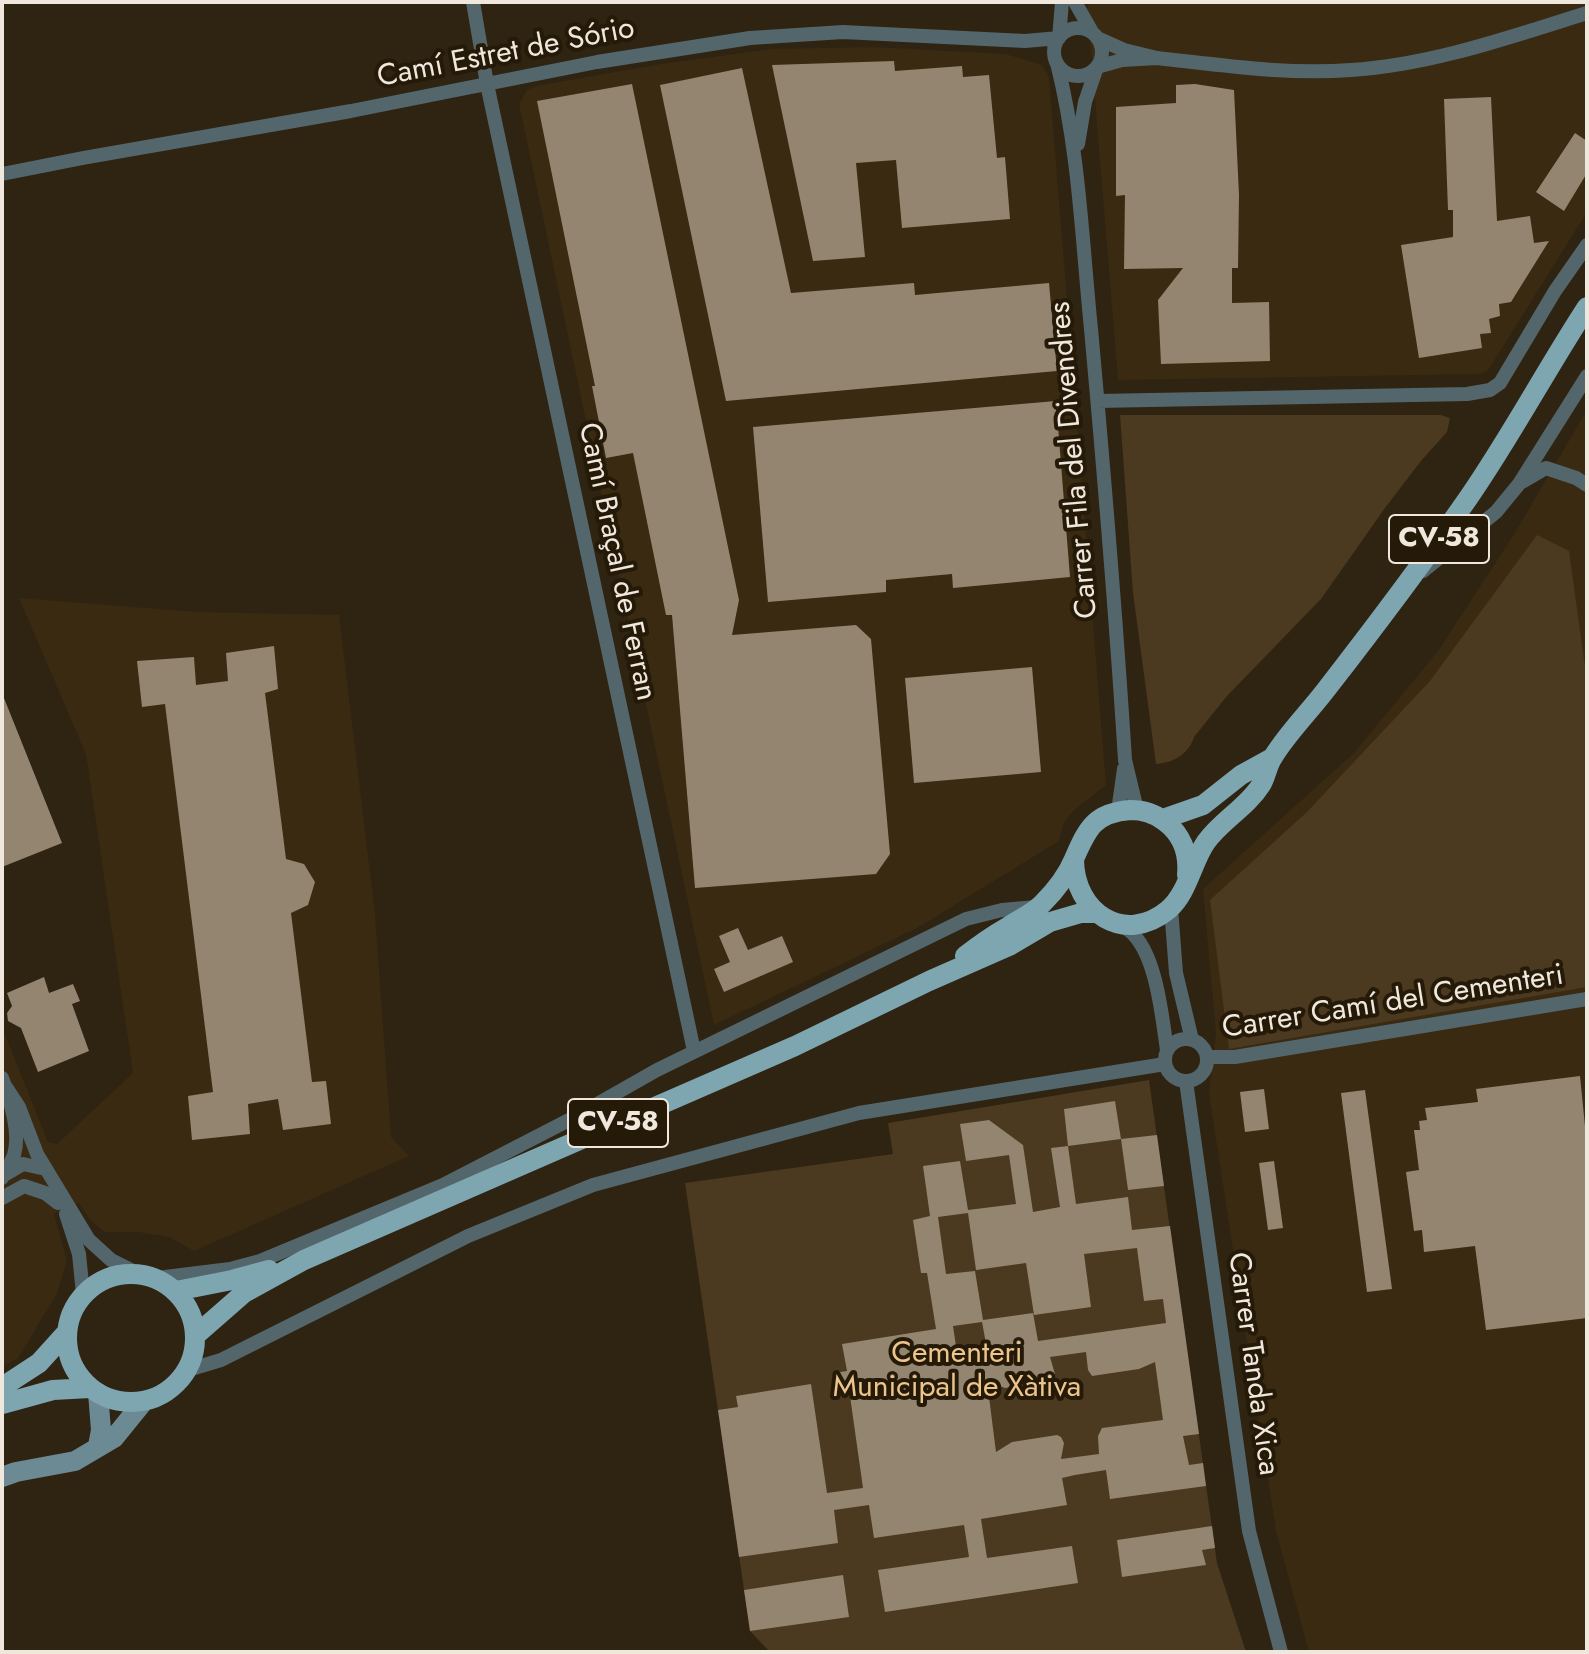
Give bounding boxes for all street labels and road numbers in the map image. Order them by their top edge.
street label: Camí Estret de Sório [374,11,638,97]
street label: Carrer Fila del Divendres [1043,300,1107,620]
street label: Camí Braçal de Ferran [569,420,663,704]
road number: CV-58 [1389,515,1489,563]
street label: Carrer Camí del Cementeri [1220,958,1566,1048]
road number: CV-58 [568,1099,668,1147]
street label: Carrer Tanda Xica [1219,1250,1285,1478]

